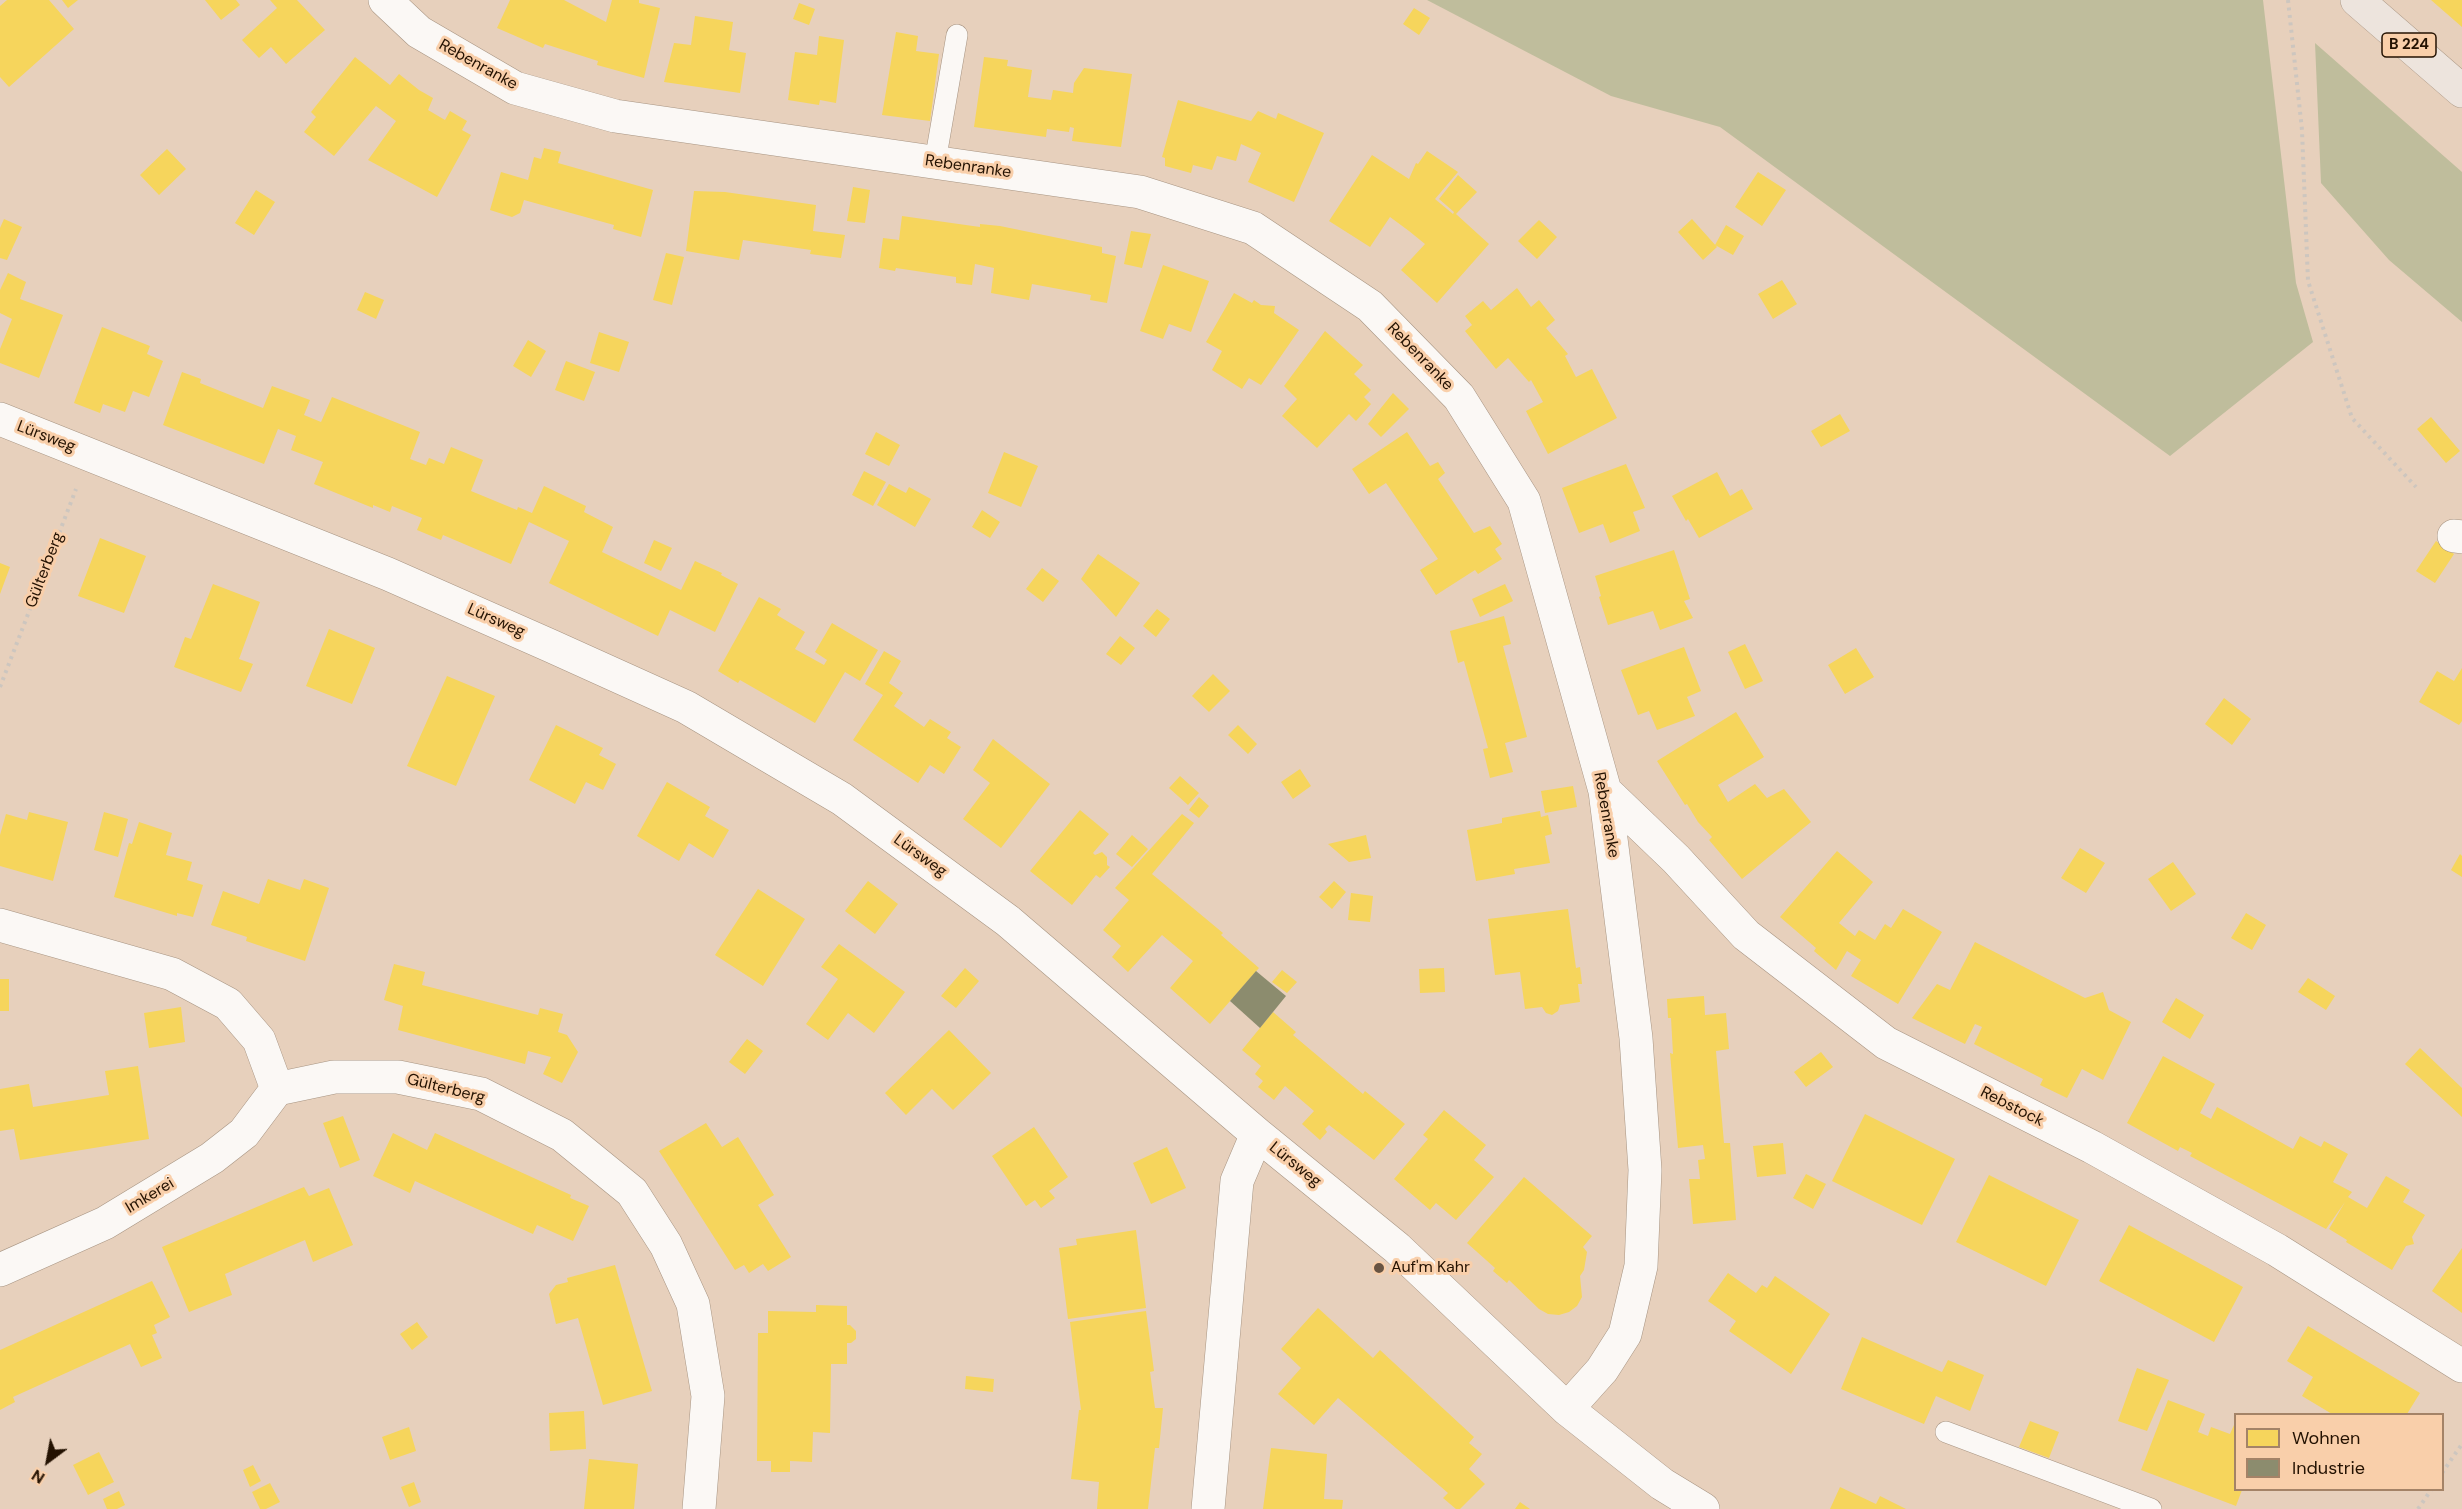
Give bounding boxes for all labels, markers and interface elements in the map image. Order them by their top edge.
road number: B 224 [2382,33,2436,57]
street label: Rebenranke [435,36,521,94]
street label: Rebenranke [924,151,1012,183]
street label: Rebenranke [1383,319,1457,395]
street label: Lürsweg [14,417,78,457]
street label: Gülterberg [22,529,68,611]
street label: Lürsweg [464,600,528,642]
street label: Rebenranke [1589,771,1623,859]
street label: Lürsweg [890,830,950,882]
street label: Gülterberg [405,1070,487,1108]
street label: Rebstock [1977,1083,2047,1131]
street label: Lürsweg [1265,1138,1325,1192]
street label: Imkerei [122,1174,178,1218]
place label: Auf'm Kahr [1391,1258,1470,1278]
marker: Auf'm Kahr [1372,1261,1386,1275]
legend [2234,1413,2444,1491]
text: Wohnen [2292,1426,2360,1450]
north arrow [18,1431,78,1491]
text: Industrie [2292,1456,2365,1480]
text: N [28,1465,49,1489]

